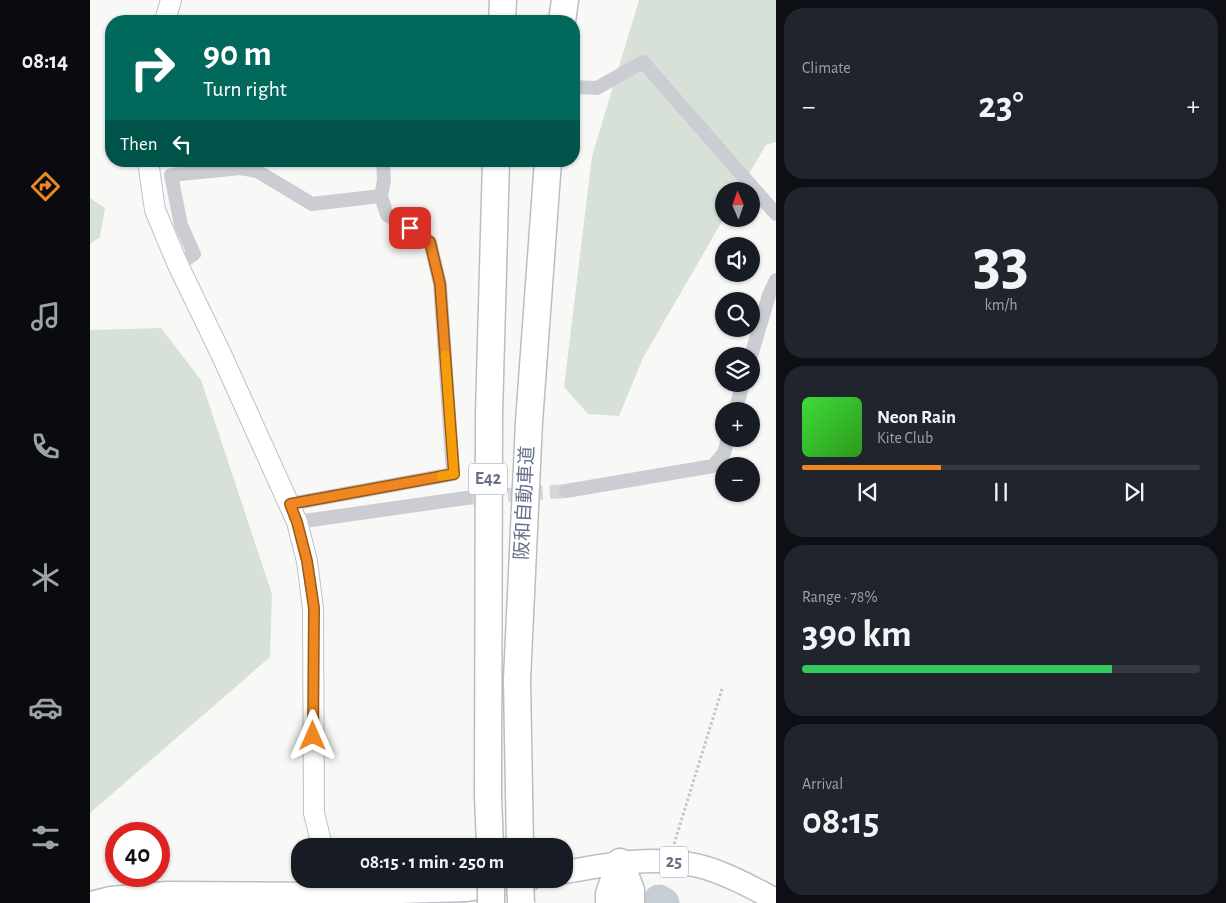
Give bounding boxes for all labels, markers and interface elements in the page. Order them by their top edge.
icon: right [120,35,185,100]
text: 90 m [203,37,272,72]
text: 08:14 [22,50,68,72]
text: Climate [802,60,851,76]
text: Turn right [203,78,287,100]
text: 23° [978,87,1024,125]
text: − [802,93,815,121]
text: + [1187,93,1200,121]
icon: left [168,130,196,158]
text: Then [120,135,158,154]
icon: directions [28,169,63,204]
north arrow [715,182,760,228]
map controls [715,182,760,502]
pin [389,207,431,249]
icon: arrive [396,214,424,242]
text: 33 [973,231,1029,296]
button: sound [715,237,760,282]
button: search [715,292,760,337]
text: km/h [984,297,1018,313]
icon: music [28,299,63,334]
button: layers [715,347,760,392]
button: + [715,402,760,447]
text: Neon Rain [877,408,956,427]
icon: phone [28,429,63,464]
text: Kite Club [877,430,933,446]
street label: 阪和自動車道 [512,446,537,560]
button: − [715,457,760,502]
road number: E42 [469,464,507,494]
icon: previous [854,478,882,506]
icon: pause [987,478,1015,506]
icon: next [1120,478,1148,506]
icon: climate [28,560,63,595]
text: Range · 78% [802,589,878,605]
text: 390 km [802,616,912,654]
icon: car [28,690,63,725]
position arrow [286,709,338,761]
text: Arrival [802,776,843,792]
text: 08:15 [802,803,879,841]
icon: filters [28,820,63,855]
speed limit sign: 40 [105,822,170,887]
road number: 25 [660,846,688,878]
text: 08:15 · 1 min · 250 m [360,853,504,872]

